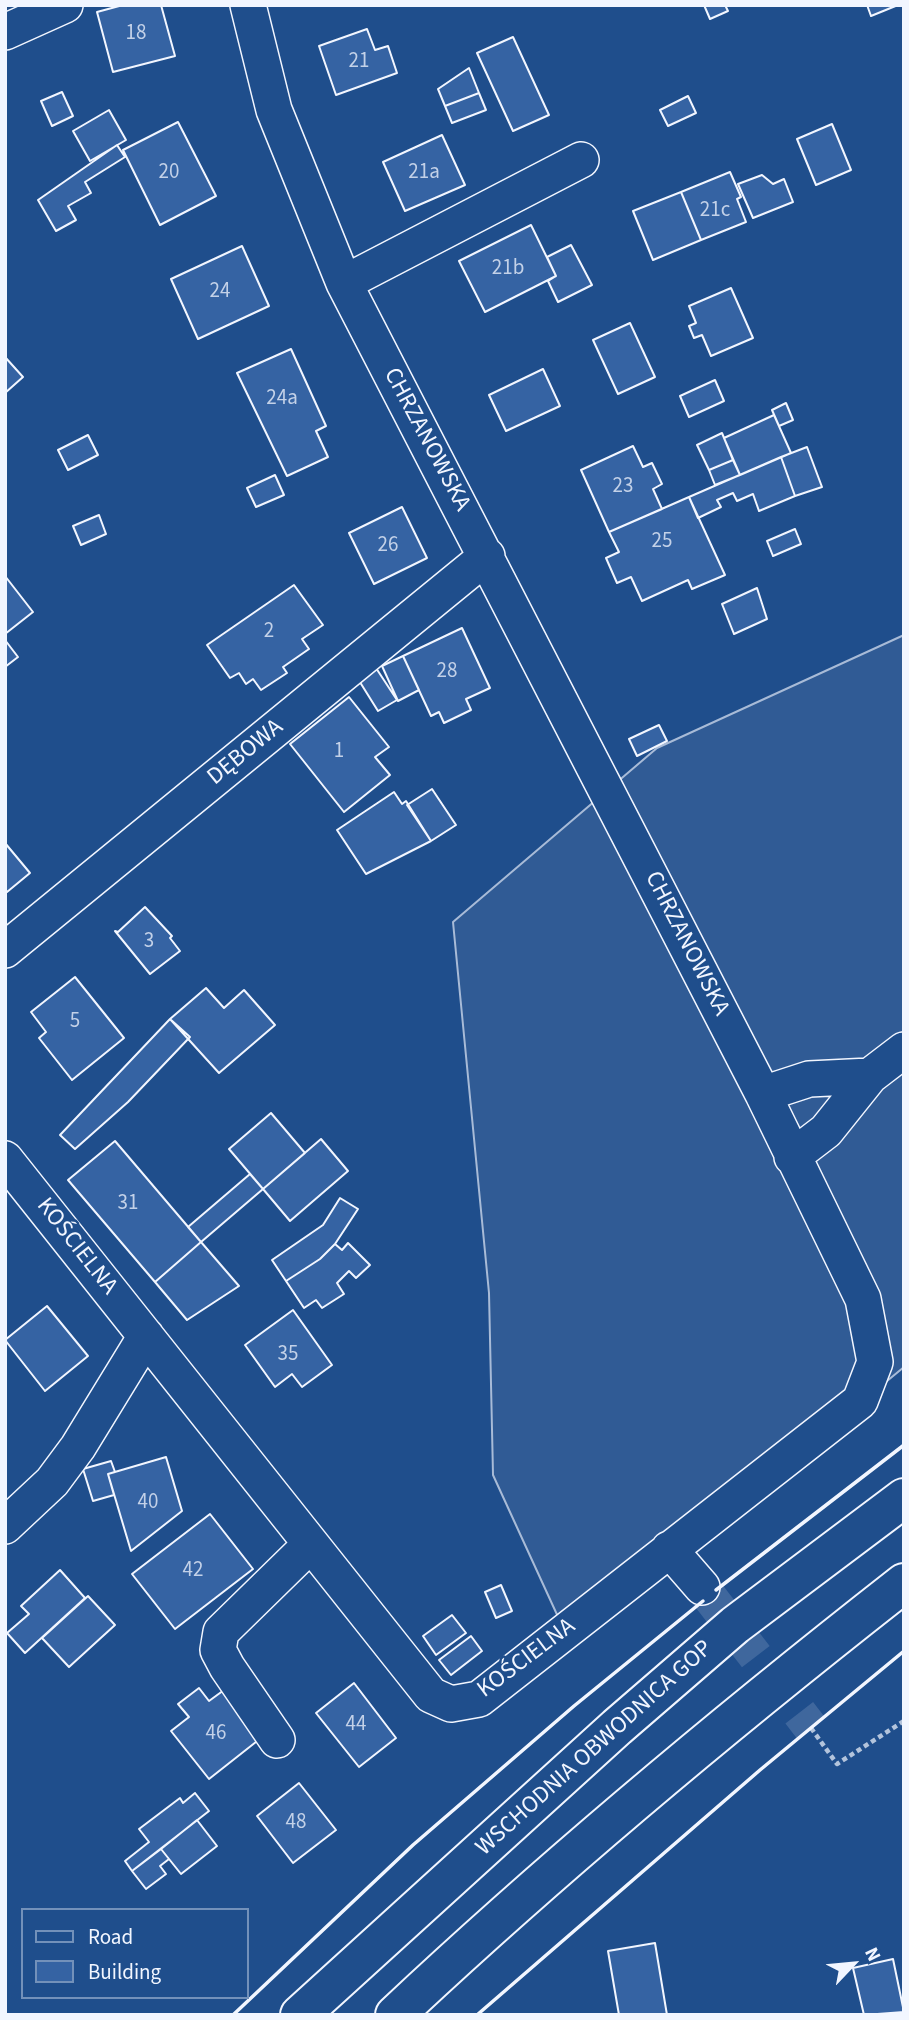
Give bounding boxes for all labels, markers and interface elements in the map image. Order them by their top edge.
house number: 18 [126,21,146,47]
house number: 21 [349,49,369,75]
house number: 20 [159,160,179,186]
house number: 21a [408,160,440,186]
house number: 21c [700,198,730,224]
house number: 21b [492,256,524,282]
house number: 24 [210,279,230,305]
street label: CHRZANOWSKA [376,363,476,517]
house number: 24a [266,386,298,412]
house number: 23 [613,474,633,500]
house number: 25 [652,529,672,555]
house number: 26 [378,533,398,559]
house number: 2 [264,619,274,645]
house number: 28 [437,659,457,685]
street label: DĘBOWA [202,714,290,792]
house number: 1 [334,739,344,765]
street label: CHRZANOWSKA [637,867,735,1021]
house number: 3 [144,929,154,955]
house number: 5 [70,1009,80,1035]
house number: 31 [118,1191,138,1217]
street label: KOŚCIELNA [29,1193,123,1301]
house number: 35 [278,1342,298,1368]
house number: 40 [138,1490,158,1516]
house number: 42 [183,1558,203,1584]
street label: KOŚCIELNA [472,1613,582,1705]
street label: WSCHODNIA OBWODNICA GOP [471,1635,719,1863]
house number: 44 [346,1712,366,1738]
house number: 46 [206,1721,226,1747]
house number: 48 [286,1810,306,1836]
legend [21,1908,248,1999]
text: Road [88,1922,133,1952]
north arrow [818,1929,888,1999]
text: N [857,1943,887,1966]
text: Building [88,1957,161,1987]

